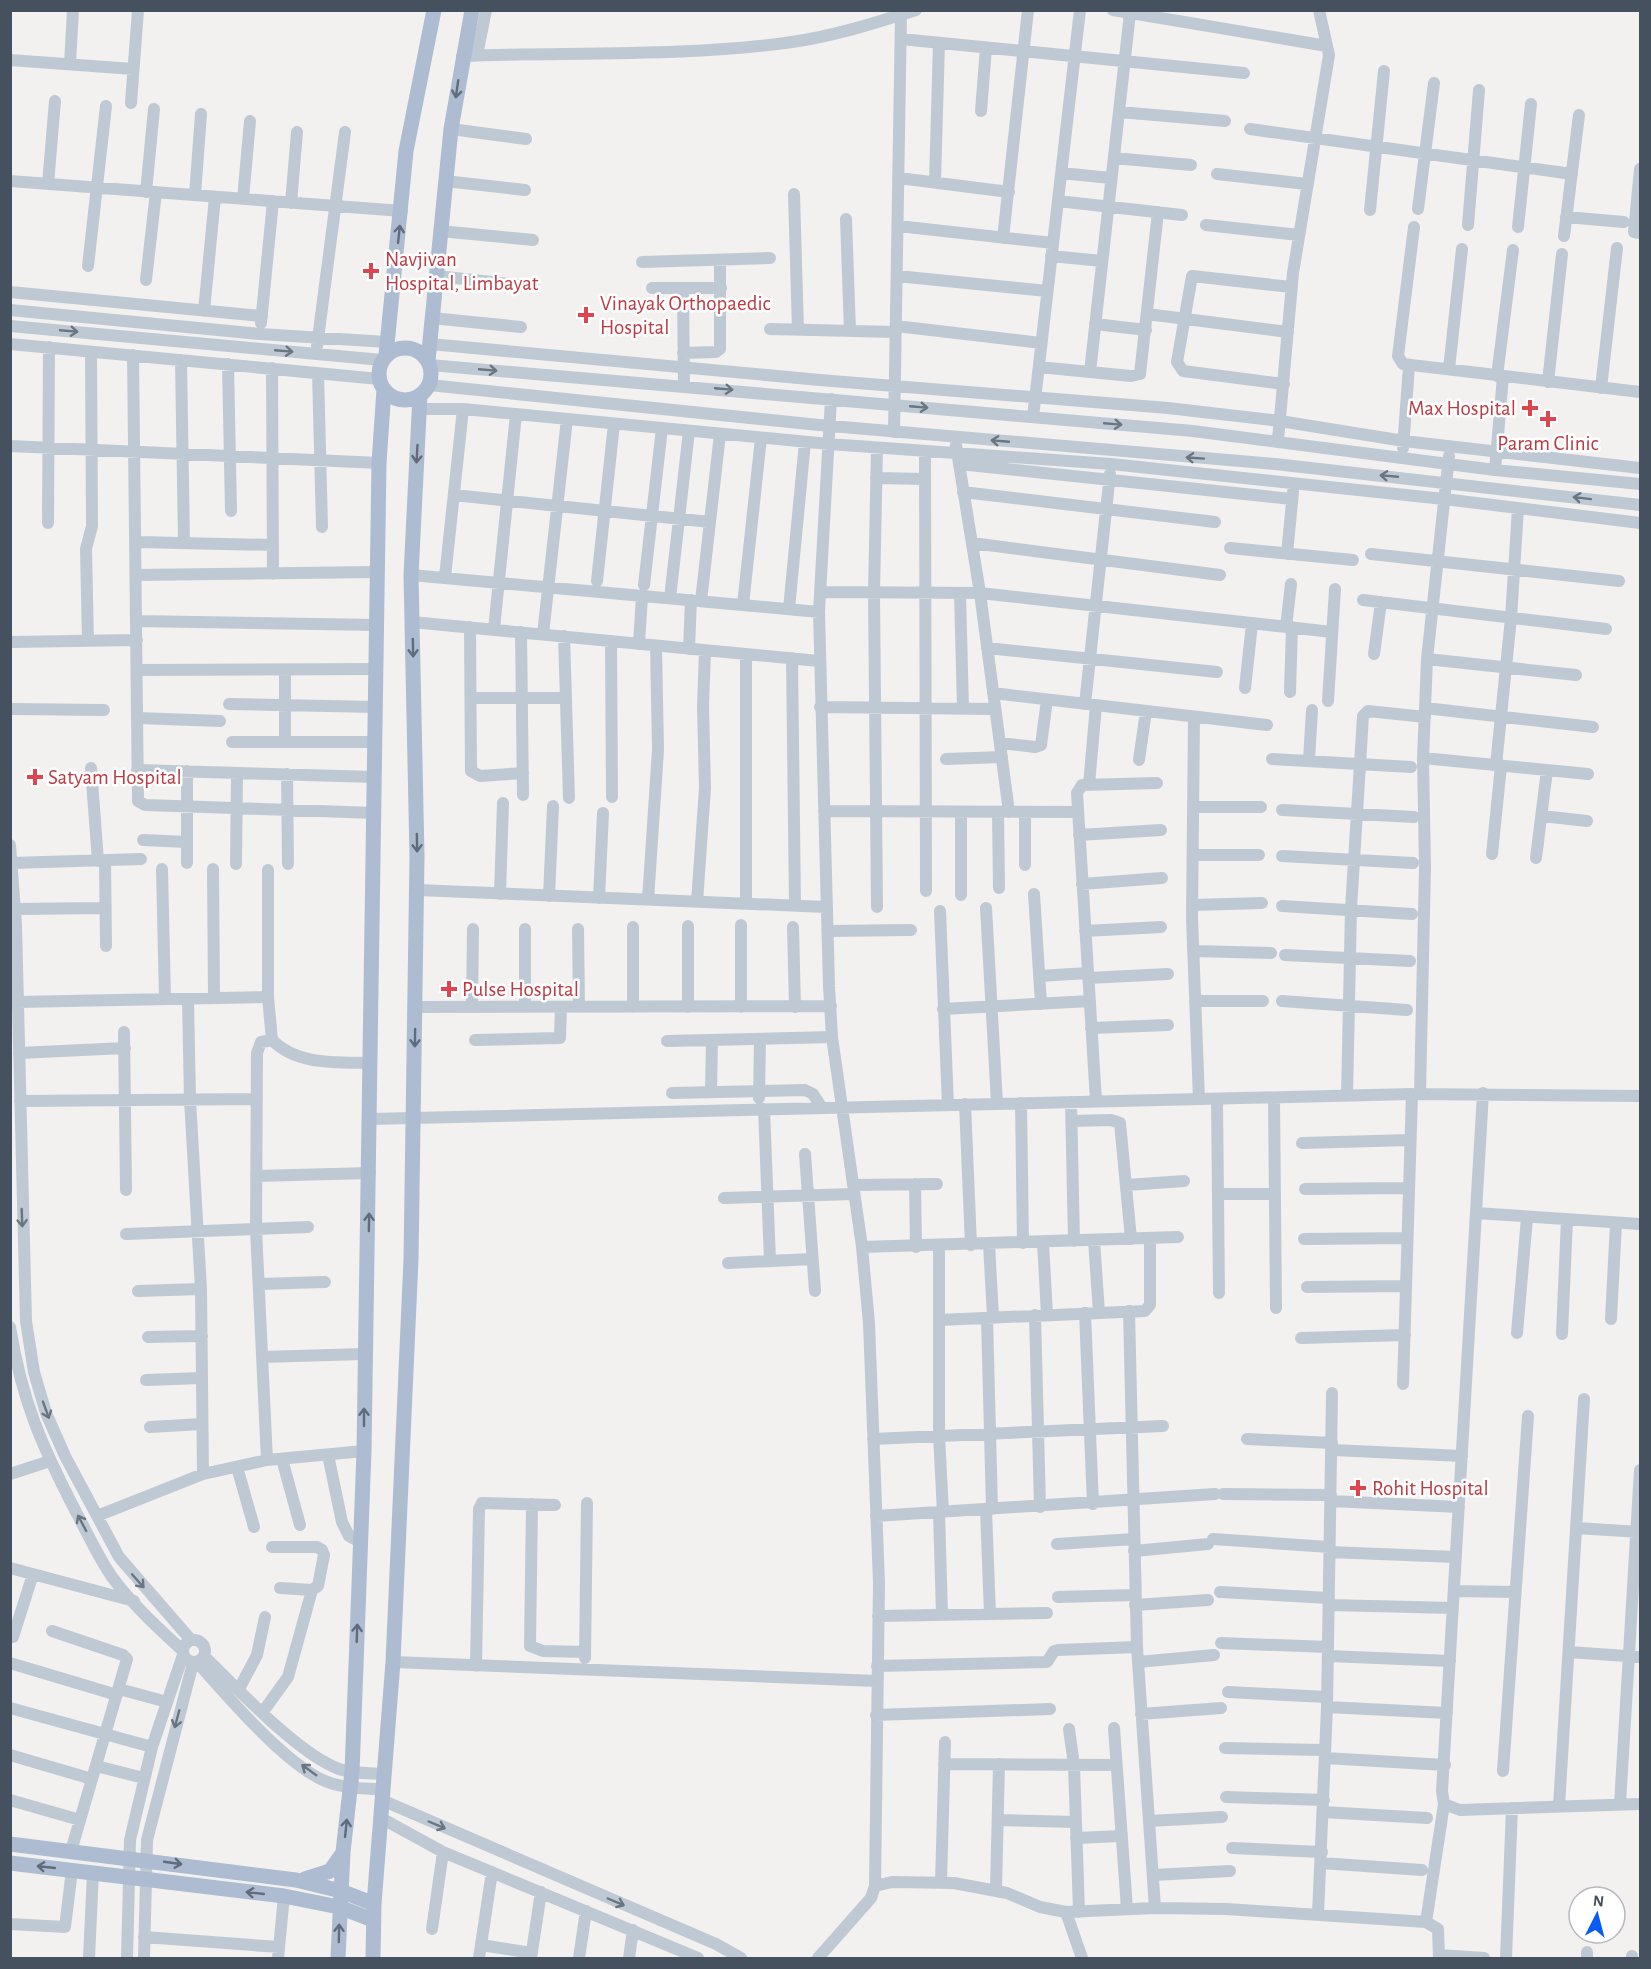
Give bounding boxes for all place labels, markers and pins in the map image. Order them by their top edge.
place label: Navjivan Hospital, Limbayat [385,249,539,294]
marker: Navjivan Hospital, Limbayat [362,262,380,280]
place label: Vinayak Orthopaedic Hospital [600,293,771,338]
marker: Vinayak Orthopaedic Hospital [577,306,595,324]
place label: Max Hospital [1408,398,1516,419]
marker: Max Hospital [1521,399,1539,417]
marker: Param Clinic [1539,410,1557,428]
place label: Param Clinic [1497,433,1599,454]
place label: Satyam Hospital [48,767,182,788]
marker: Satyam Hospital [26,768,44,786]
place label: Pulse Hospital [462,979,579,1000]
marker: Pulse Hospital [440,980,458,998]
place label: Rohit Hospital [1372,1478,1489,1499]
marker: Rohit Hospital [1349,1479,1367,1497]

